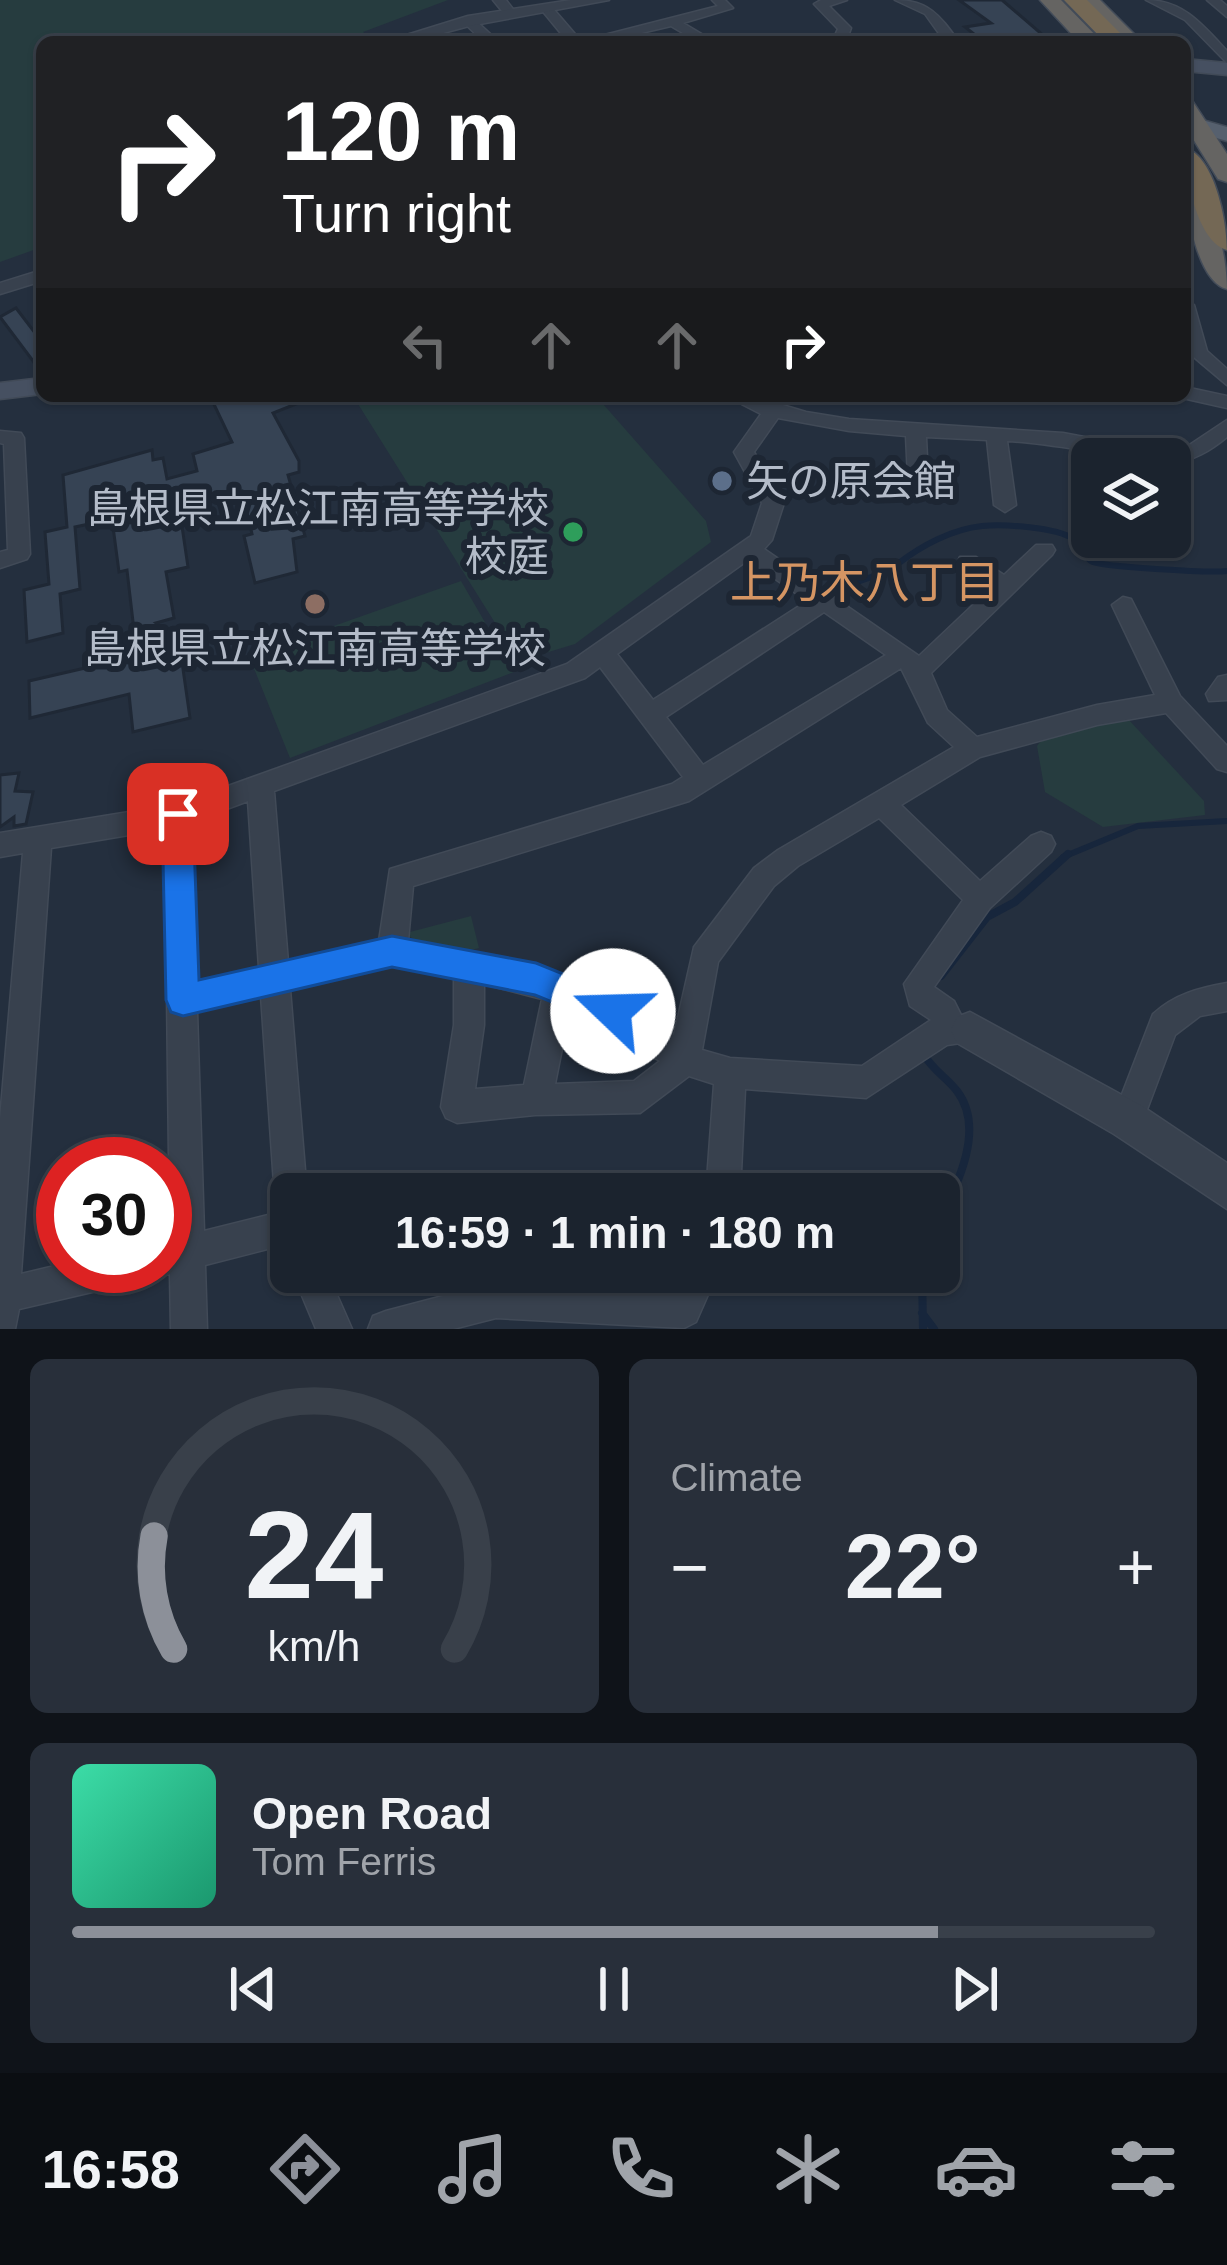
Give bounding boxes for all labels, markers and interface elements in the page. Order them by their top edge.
icon: right [84,84,240,240]
text: 120 m [282,84,520,178]
text: Turn right [282,183,511,243]
icon: left [392,312,458,378]
icon: ahead [518,312,584,378]
icon: ahead [644,312,710,378]
icon: right [770,312,836,378]
map controls [1071,438,1191,558]
button: layers [1071,438,1191,558]
place label: 矢の原会館 [746,458,956,505]
marker: 矢の原会館 [709,468,735,494]
place label: 島根県立松江南高等学校 校庭 [87,485,549,580]
marker: 島根県立松江南高等学校 校庭 [560,519,586,545]
district label: 上乃木八丁目 [730,557,1000,608]
marker: 島根県立松江南高等学校 [302,591,328,617]
place label: 島根県立松江南高等学校 [84,625,546,672]
pin [127,763,229,865]
icon: arrive [145,781,211,847]
position arrow [550,948,676,1074]
speed limit sign: 30 [36,1137,192,1293]
text: 16:59 · 1 min · 180 m [395,1207,835,1258]
text: Climate [671,1456,803,1499]
text: 24 [245,1485,384,1624]
text: 22° [845,1517,981,1617]
text: − [671,1530,709,1604]
text: + [1116,1530,1155,1604]
text: km/h [268,1622,361,1670]
text: Open Road [252,1788,492,1839]
text: Tom Ferris [252,1840,436,1883]
icon: previous [220,1956,286,2022]
icon: pause [581,1956,647,2022]
icon: next [942,1956,1008,2022]
icon: directions [263,2127,347,2211]
icon: music [431,2127,515,2211]
icon: phone [599,2127,683,2211]
icon: climate [766,2127,850,2211]
icon: car [934,2127,1018,2211]
icon: filters [1101,2127,1185,2211]
text: 16:58 [42,2139,180,2199]

